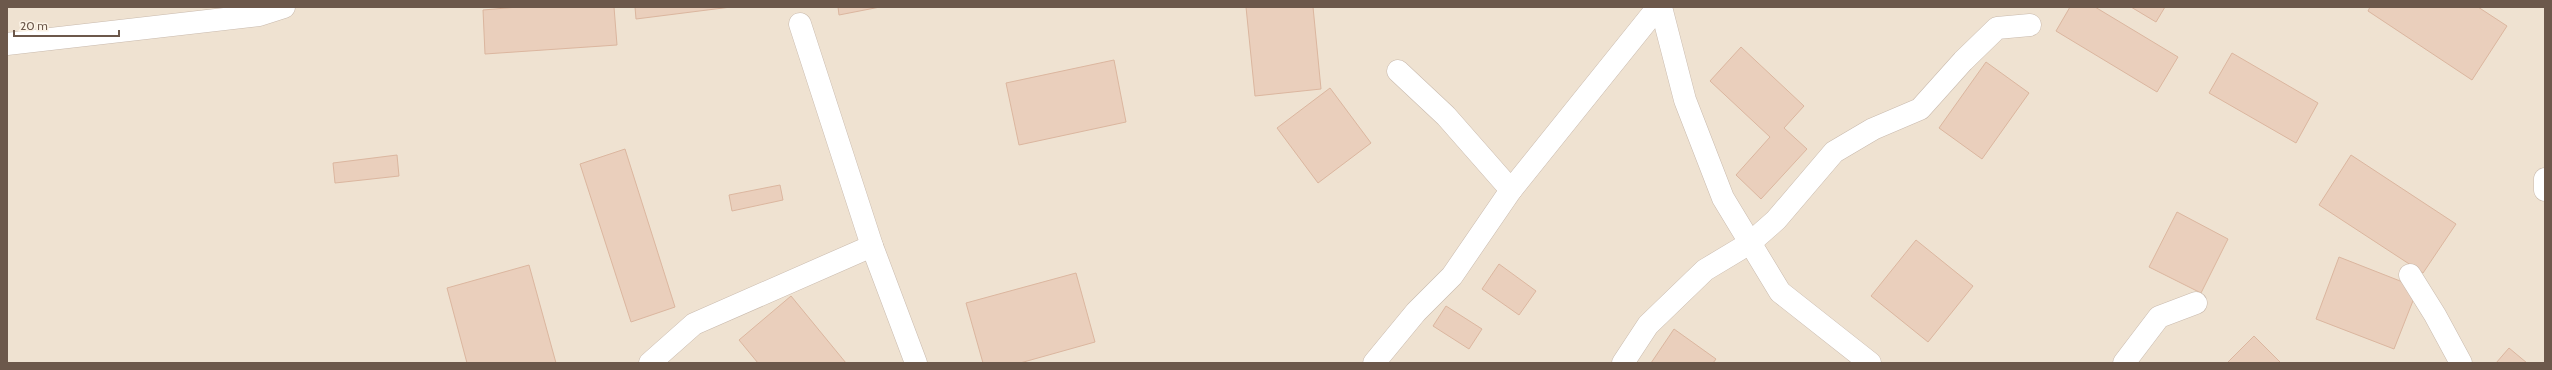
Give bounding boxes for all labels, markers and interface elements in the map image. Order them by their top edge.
scale bar [14,12,119,38]
text: 20 m [20,18,48,33]

